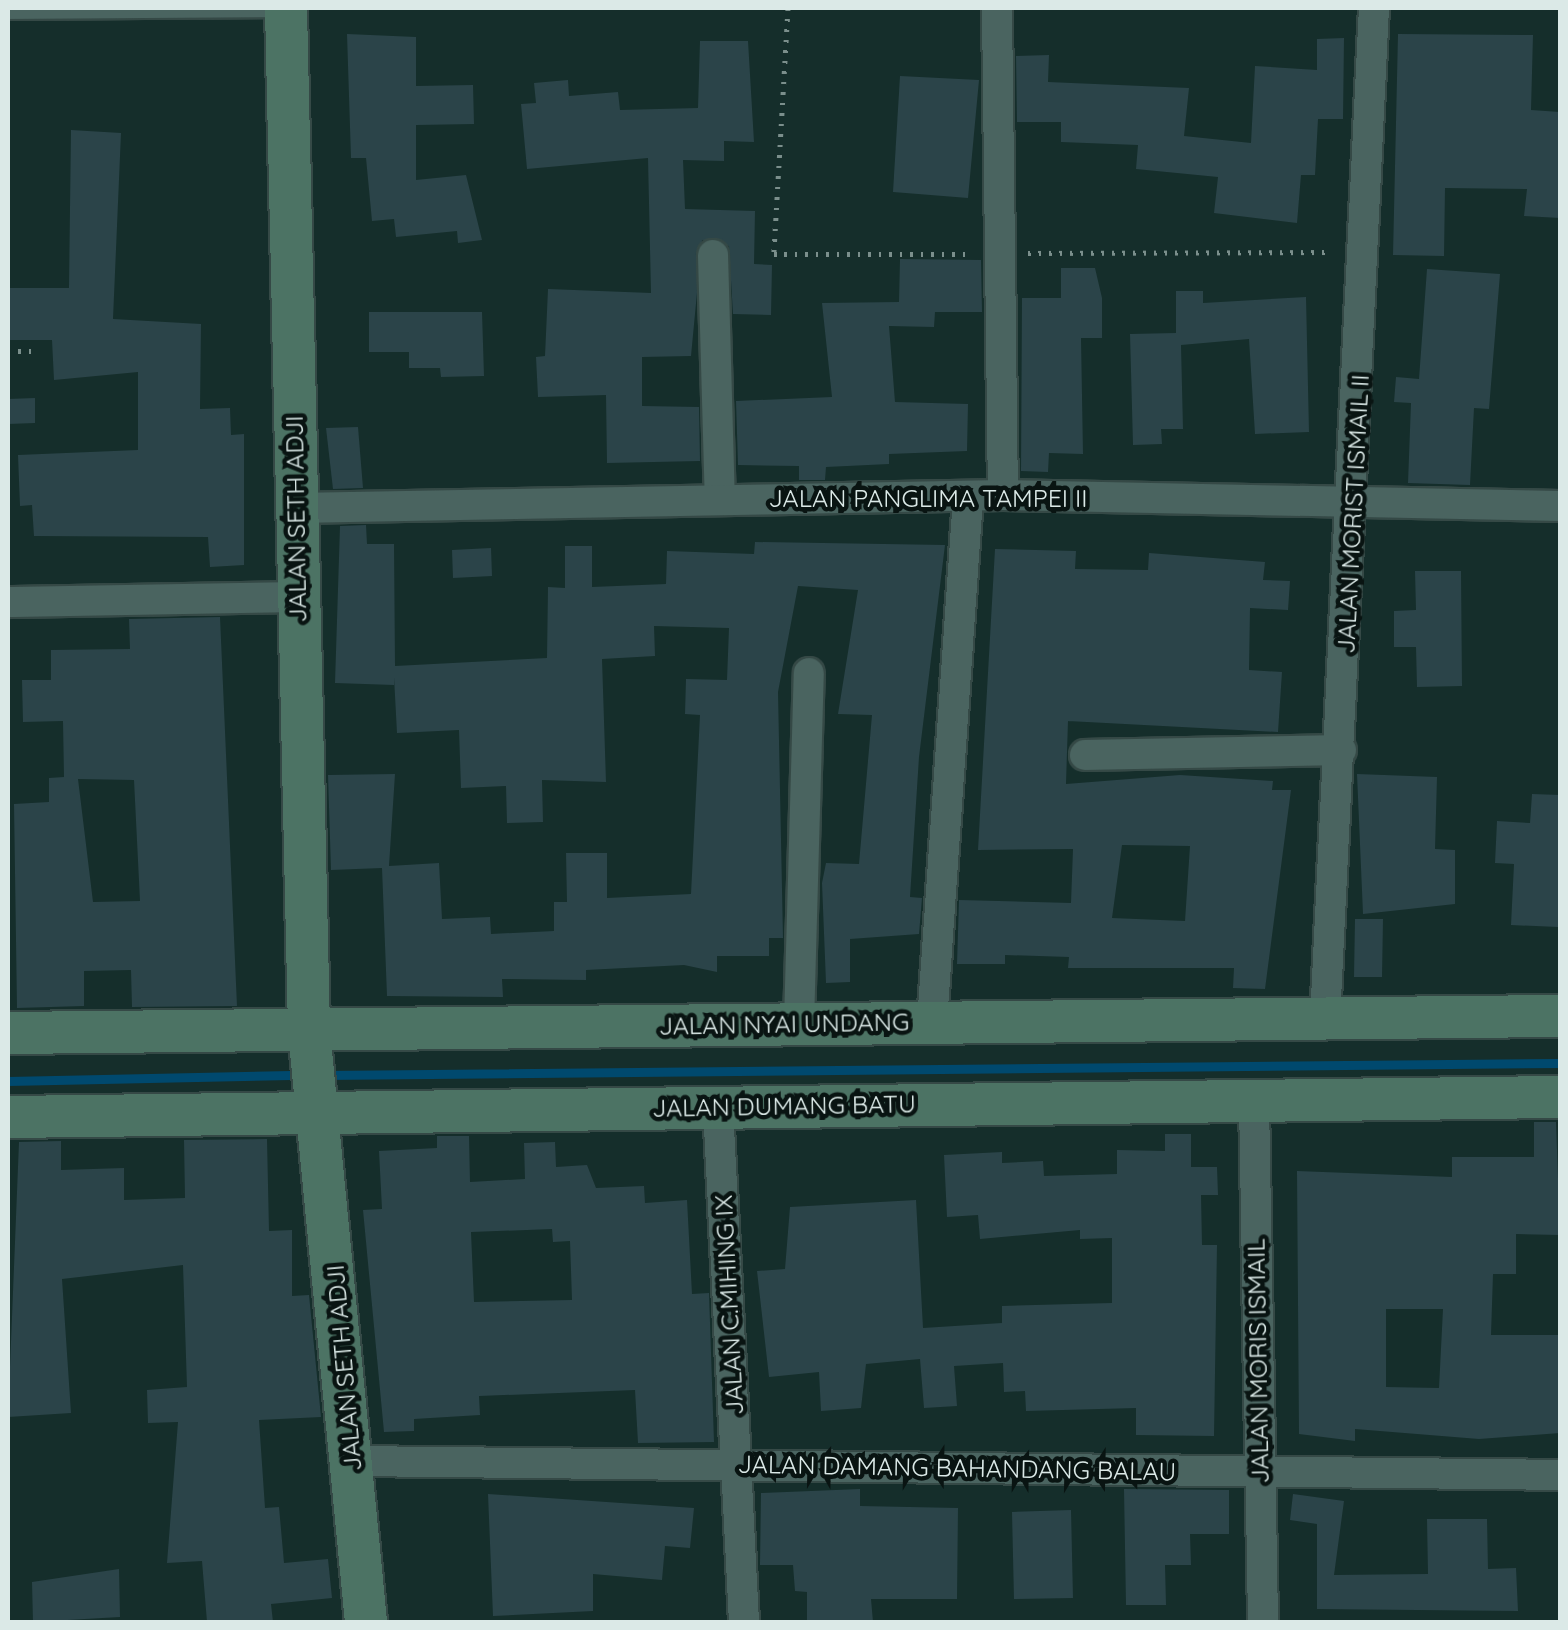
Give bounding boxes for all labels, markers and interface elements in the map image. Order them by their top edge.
street label: JALAN MORIST ISMAIL II [1331,374,1375,654]
street label: JALAN SETH ADJI [279,415,313,623]
street label: JALAN PANGLIMA TAMPEI II [769,483,1087,513]
street label: JALAN NYAI UNDANG [658,1007,910,1041]
street label: JALAN DUMANG BATU [652,1089,916,1123]
street label: JALAN C.MIHING IX [708,1194,750,1416]
street label: JALAN MORIS ISMAIL [1241,1238,1275,1484]
street label: JALAN SETH ADJI [320,1264,368,1472]
street label: JALAN DAMANG BAHANDANG BALAU [737,1449,1177,1487]

